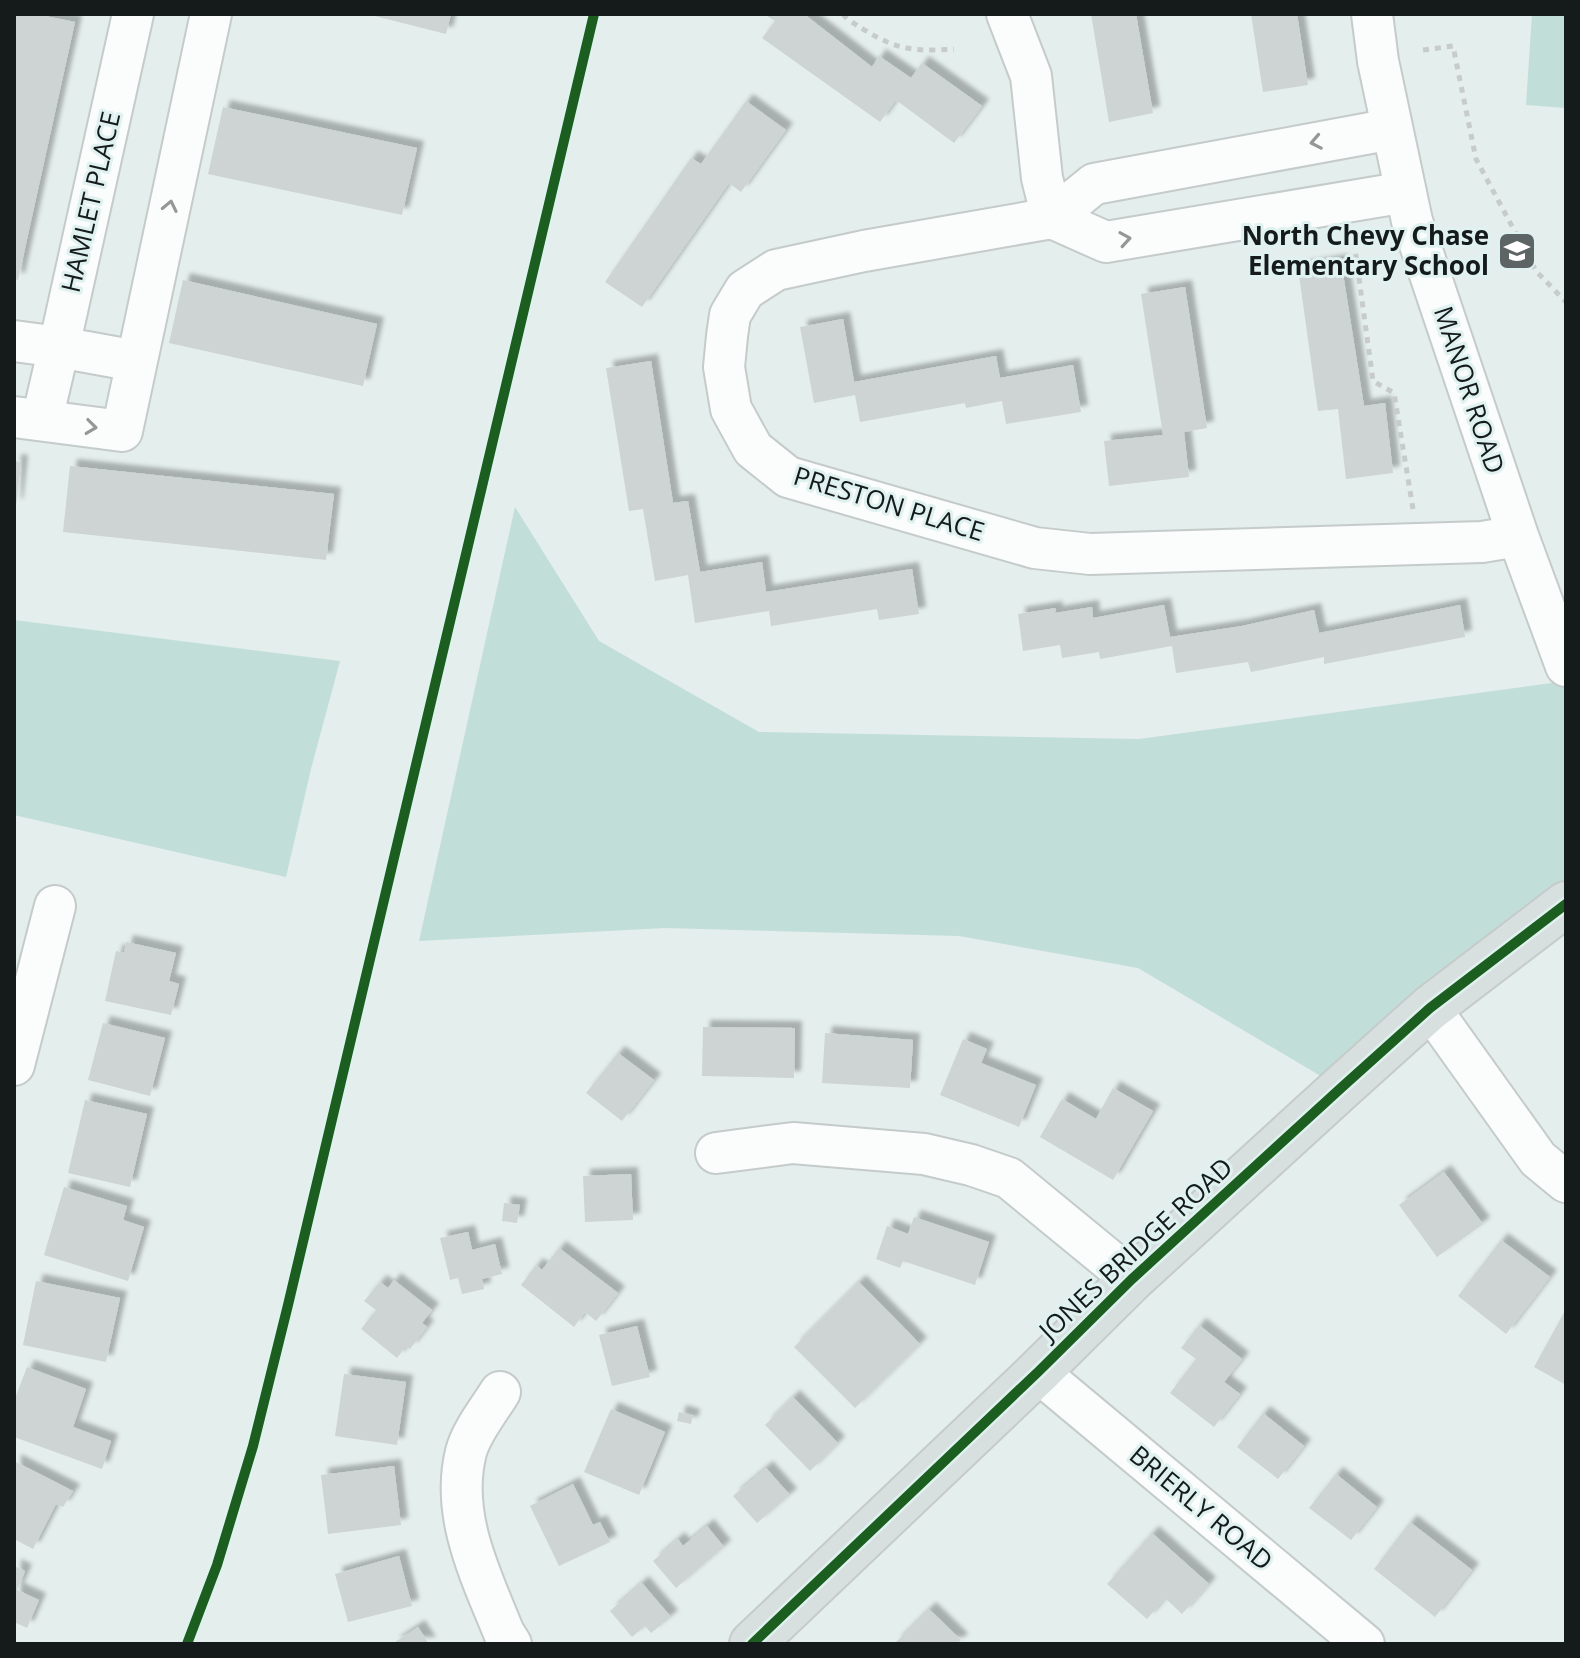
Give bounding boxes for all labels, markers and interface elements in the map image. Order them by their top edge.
street label: HAMLET PLACE [52,108,128,296]
one-way arrow [1309,133,1322,150]
one-way arrow [160,200,177,213]
place label: North Chevy Chase Elementary School [1242,217,1489,283]
school or university icon: North Chevy Chase Elementary School [1496,230,1538,272]
one-way arrow [1118,231,1132,248]
street label: MANOR ROAD [1426,301,1514,478]
one-way arrow [85,418,98,435]
street label: PRESTON PLACE [789,457,989,549]
street label: JONES BRIDGE ROAD [1028,1149,1240,1350]
street label: BRIERLY ROAD [1122,1437,1281,1578]

